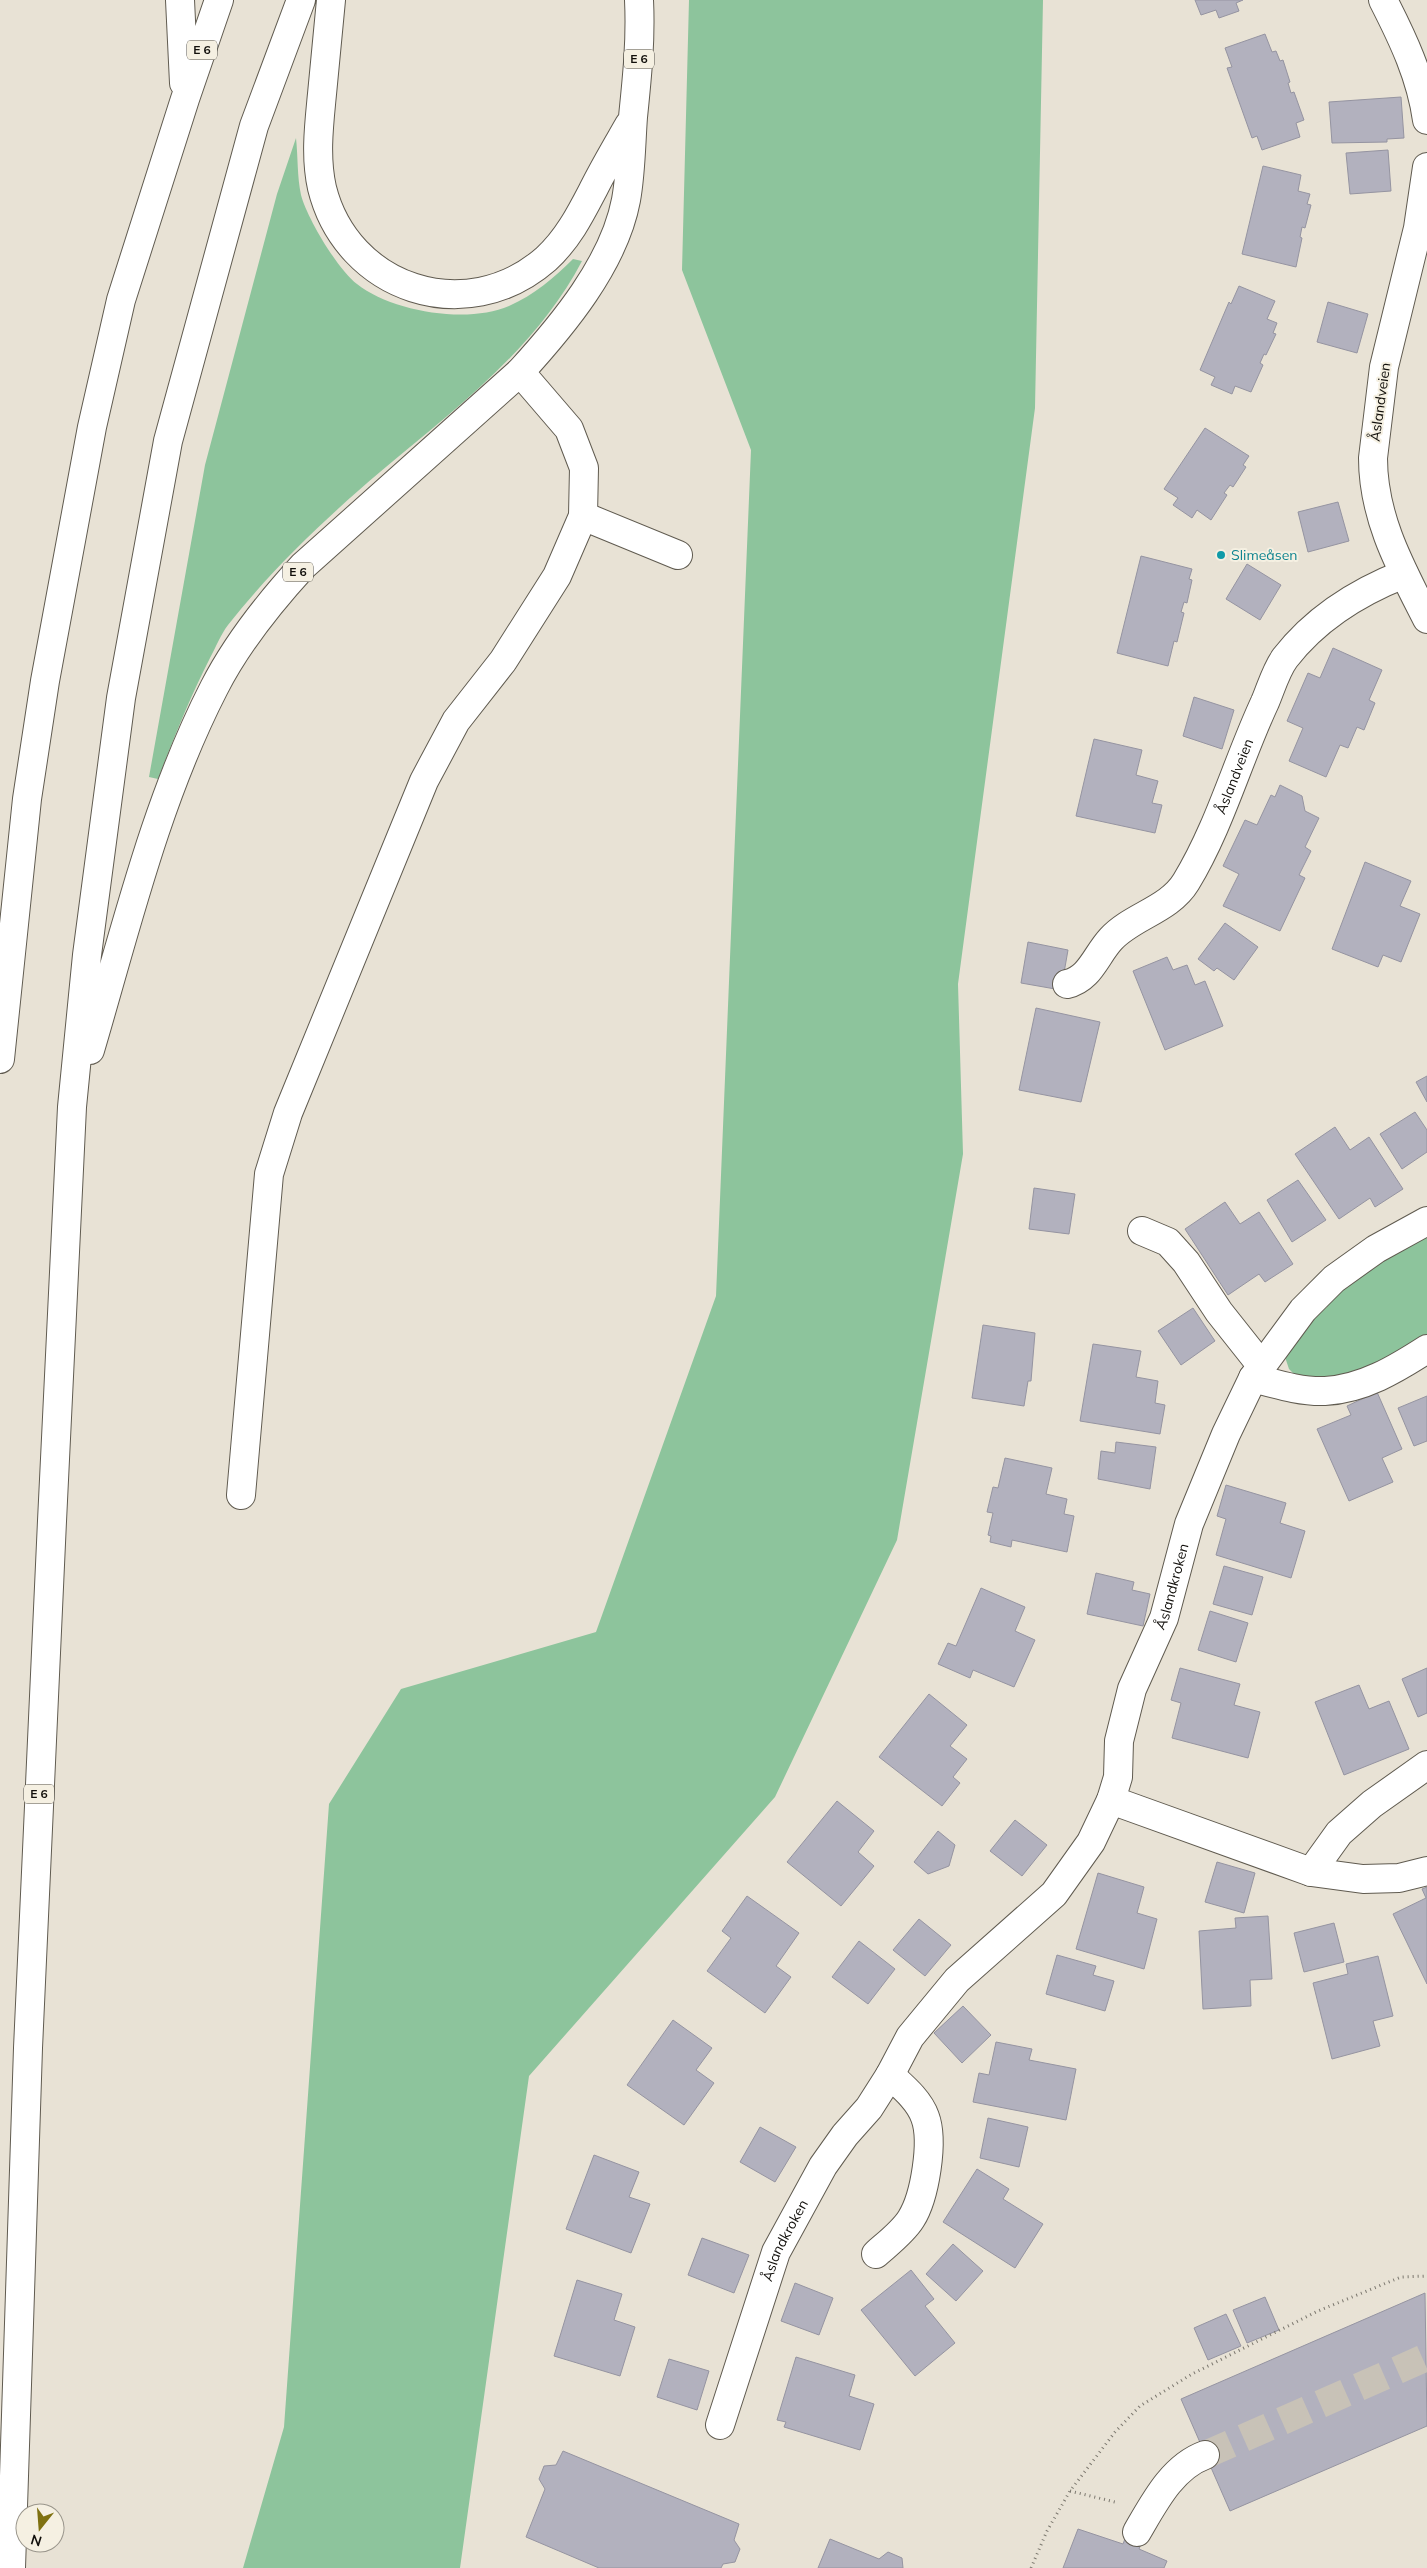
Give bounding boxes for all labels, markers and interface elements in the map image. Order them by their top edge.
road number: E 6 [187,40,217,60]
road number: E 6 [624,50,654,68]
street label: Åslandveien [1366,361,1394,443]
place label: Slimeåsen [1231,546,1297,564]
marker: Slimeåsen [1215,549,1227,561]
road number: E 6 [283,562,313,582]
street label: Åslandveien [1211,736,1257,817]
street label: Åslandkroken [1151,1541,1192,1632]
road number: E 6 [24,1785,54,1804]
street label: Åslandkroken [758,2196,812,2283]
north arrow [15,2503,65,2553]
text: N [29,2530,44,2551]

